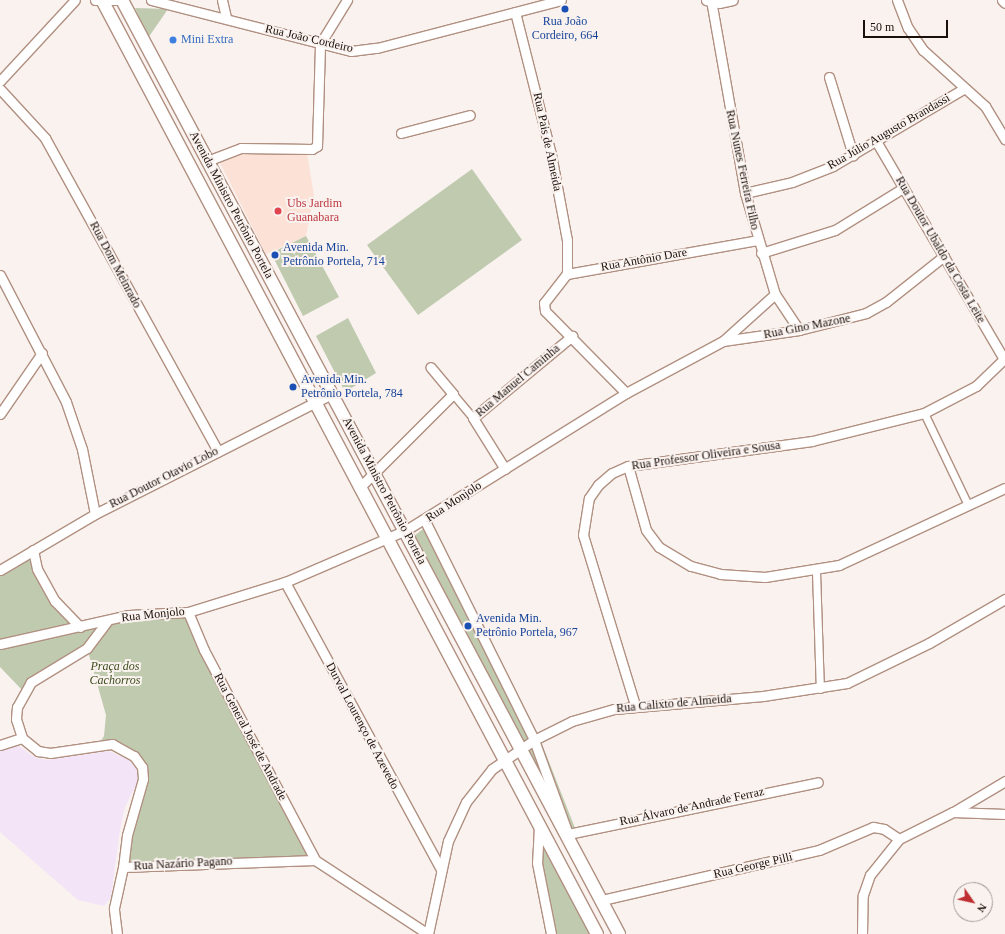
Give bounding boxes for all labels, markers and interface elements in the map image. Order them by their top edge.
marker: Rua João Cordeiro, 664 [560,4,570,14]
scale bar [865,12,950,38]
place label: Rua João Cordeiro, 664 [532,15,598,43]
text: 50 m [870,20,894,34]
street label: Rua João Cordeiro [264,22,354,56]
place label: Mini Extra [181,33,233,47]
marker: Mini Extra [168,35,178,45]
street label: Rua Pais de Almeida [529,91,565,193]
street label: Rua Júlio Augusto Brandassi [825,91,953,173]
street label: Rua Nunes Ferreira Filho [722,109,762,231]
street label: Avenida Ministro Petrônio Portela [186,129,276,281]
street label: Rua Doutor Ubaldo da Costa Leite [892,174,988,326]
place label: Ubs Jardim Guanabara [287,197,342,225]
marker: Ubs Jardim Guanabara [272,205,284,217]
street label: Rua Dom Meinrado [86,219,144,311]
place label: Avenida Min. Petrônio Portela, 714 [283,241,385,269]
street label: Rua Antônio Dare [599,245,689,275]
marker: Avenida Min. Petrônio Portela, 714 [270,250,280,260]
street label: Rua Gino Mazone [762,312,852,342]
street label: Rua Manuel Caminha [473,342,563,420]
place label: Avenida Min. Petrônio Portela, 784 [301,373,403,401]
marker: Avenida Min. Petrônio Portela, 784 [288,382,298,392]
street label: Avenida Ministro Petrônio Portela [339,415,429,567]
street label: Rua Professor Oliveira e Sousa [631,438,781,474]
street label: Rua Doutor Otavio Lobo [107,444,221,512]
street label: Rua Monjolo [423,479,485,525]
street label: Rua Monjolo [121,605,185,625]
place label: Avenida Min. Petrônio Portela, 967 [476,612,578,640]
marker: Avenida Min. Petrônio Portela, 967 [463,621,473,631]
park label: Praça dos Cachorros [90,660,140,688]
street label: Durval Lourenço de Azevedo [322,660,402,792]
street label: Rua General José de Andrade [210,671,290,803]
street label: Rua Calixto de Almeida [615,692,733,716]
street label: Rua Álvaro de Andrade Ferraz [618,785,766,829]
street label: Rua George Pilli [712,850,794,882]
street label: Rua Nazário Pagano [133,854,233,874]
north arrow [953,882,993,922]
text: N [975,901,989,915]

